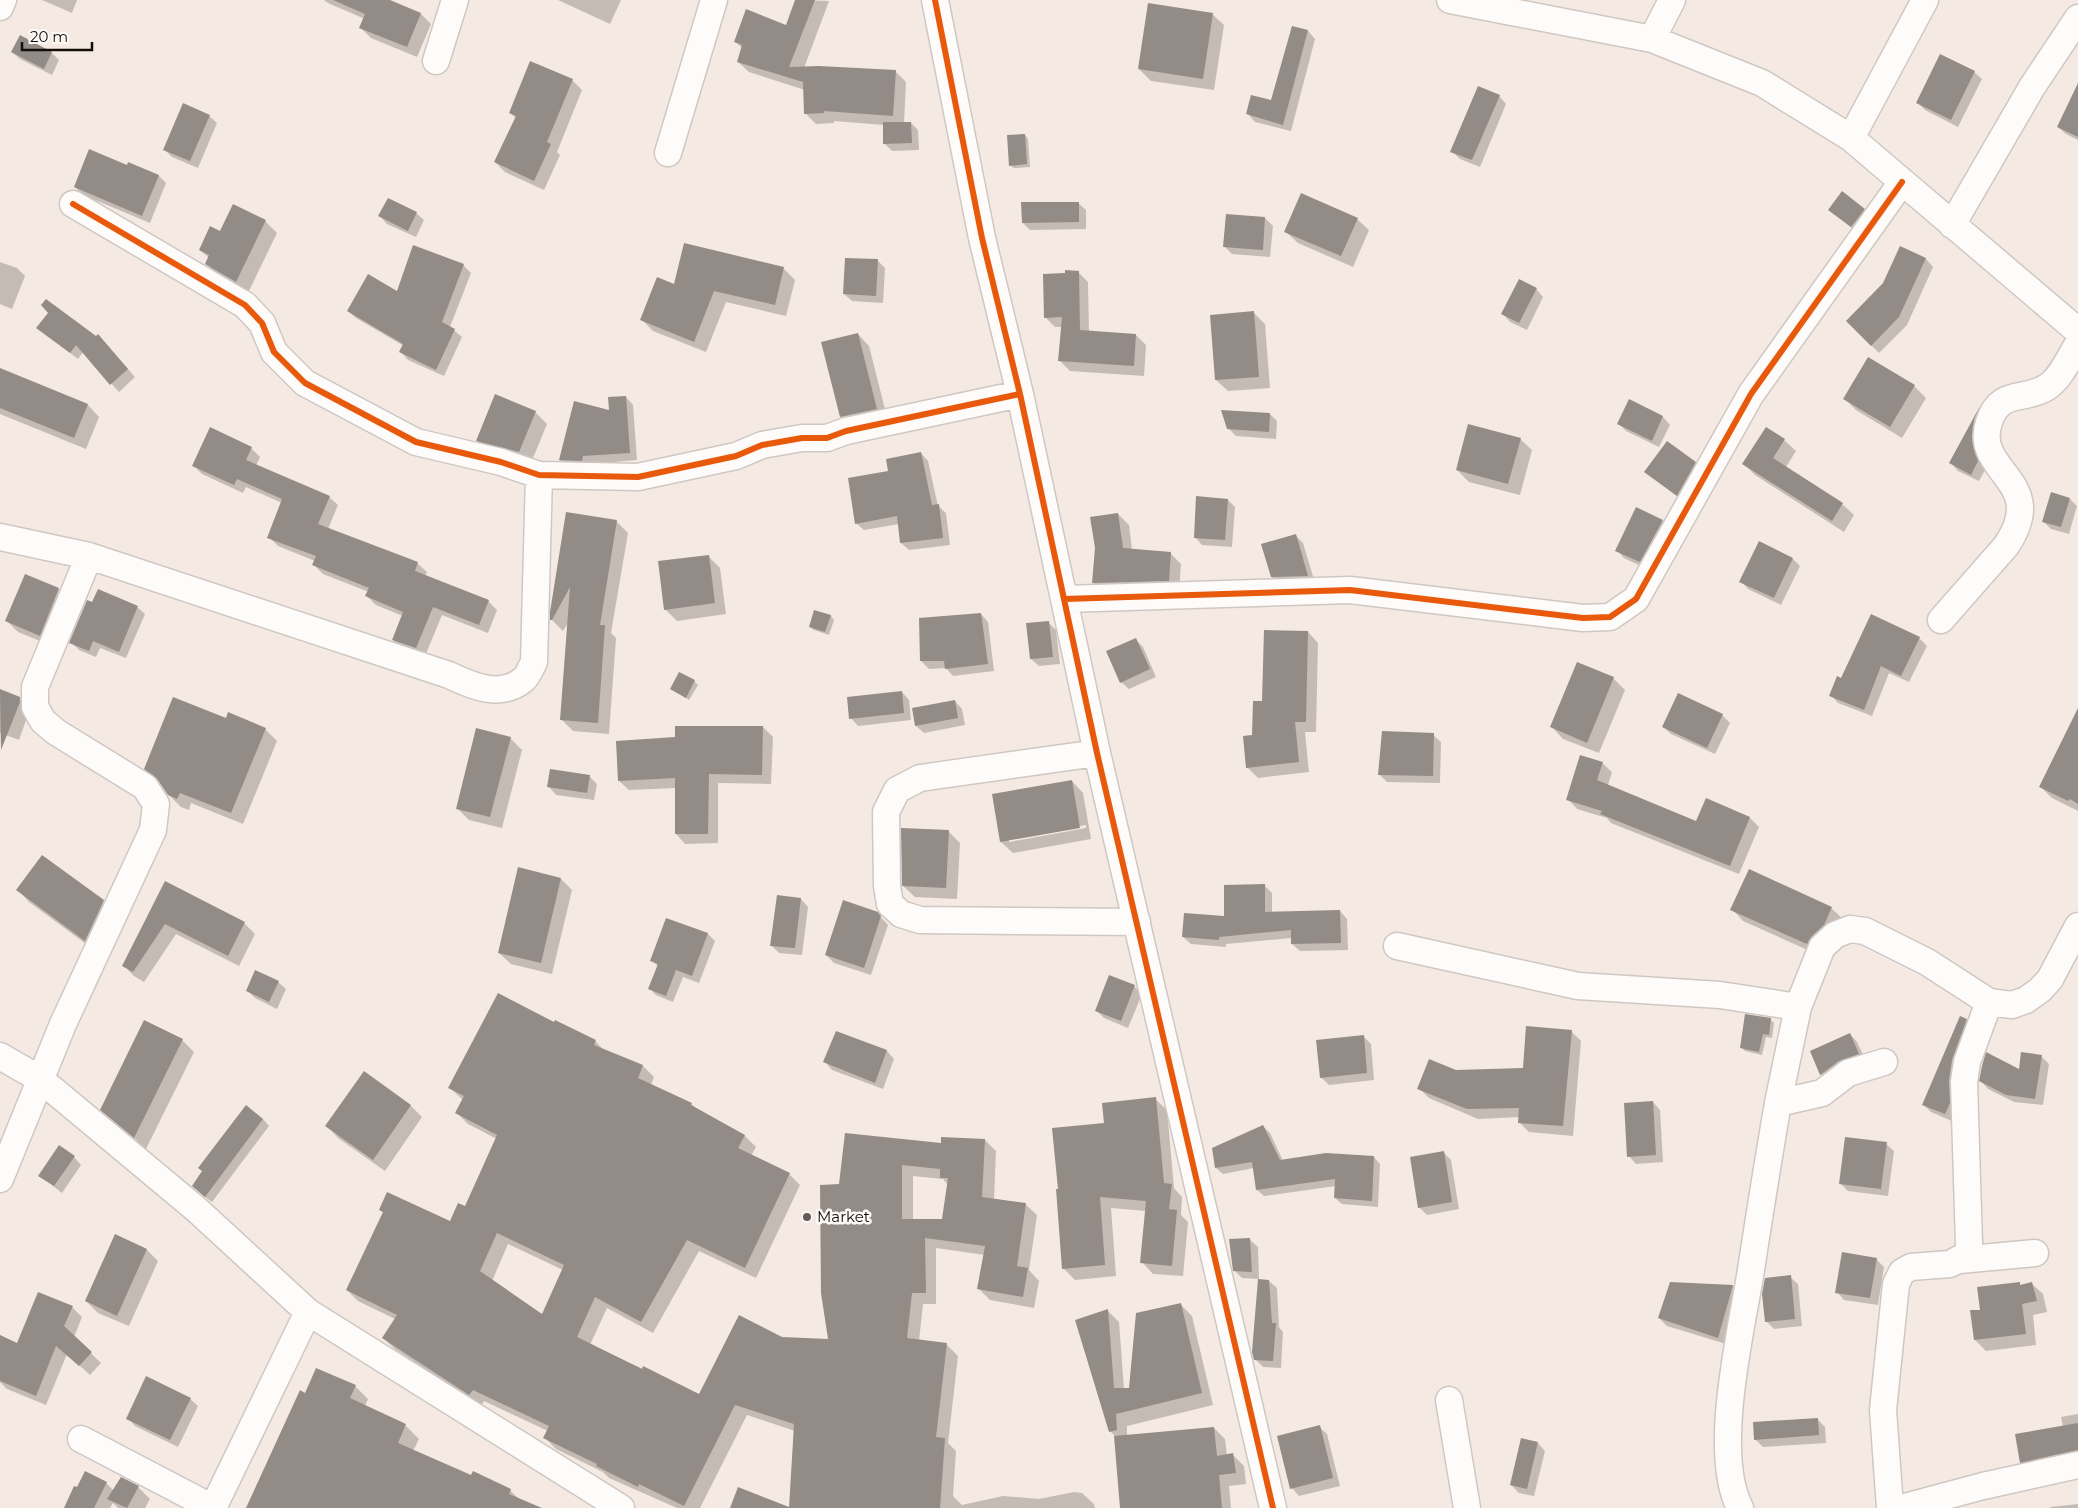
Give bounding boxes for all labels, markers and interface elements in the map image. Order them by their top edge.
scale bar [22,20,92,52]
text: 20 m [30,27,68,46]
place label: Market [817,1207,870,1226]
marker: Market [801,1211,813,1223]

